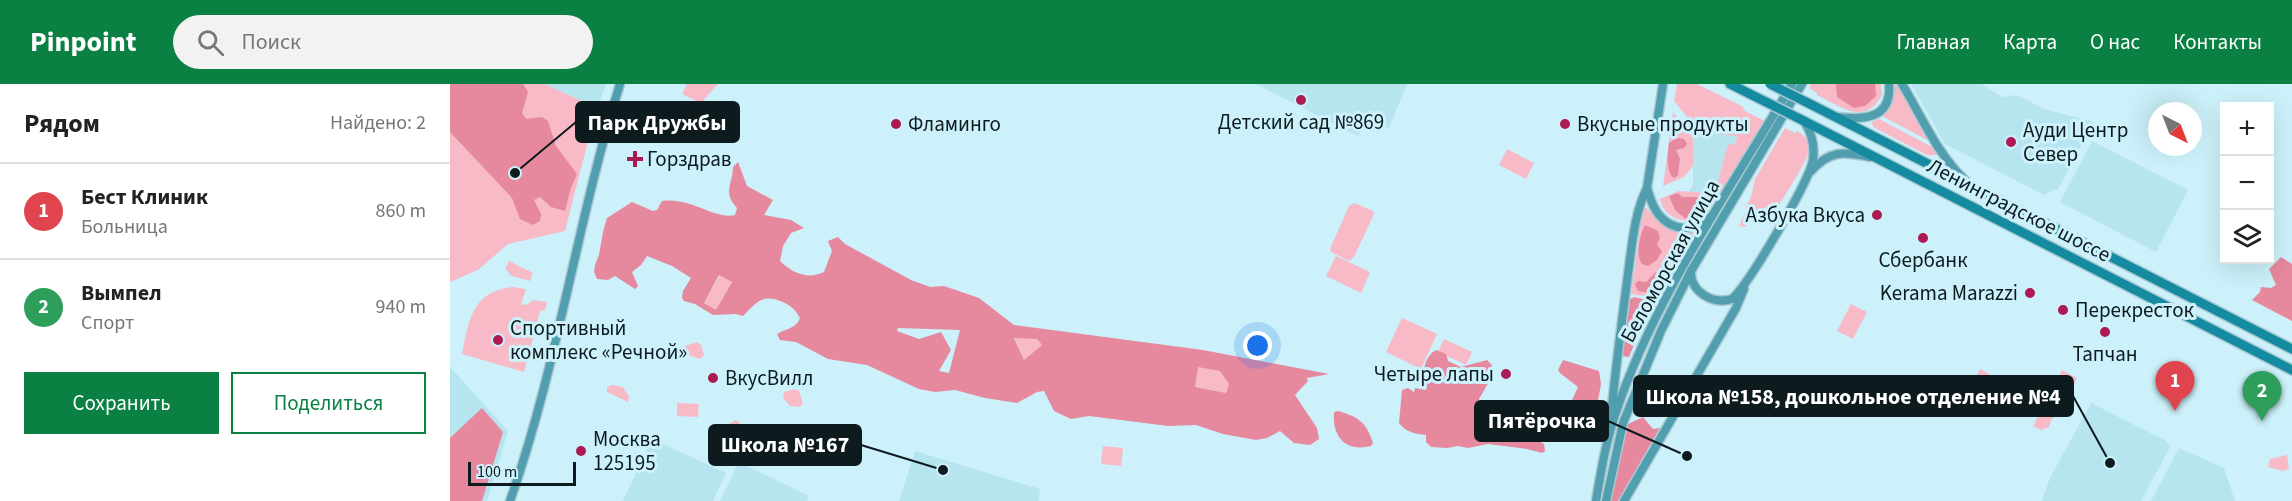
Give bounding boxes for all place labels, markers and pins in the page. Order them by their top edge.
marker: Детский сад №869 [1294,93,1308,107]
callout: Парк Дружбы [576,102,739,142]
place label: Детский сад №869 [1218,107,1384,137]
place label: Фламинго [908,109,1001,139]
place label: Вкусные продукты [1577,109,1749,139]
place label: Ауди Центр Север [2023,115,2128,169]
marker: Фламинго [889,117,903,131]
marker: Вкусные продукты [1558,117,1572,131]
marker: Ауди Центр Север [2004,135,2018,149]
place label: Горздрав [647,144,732,174]
marker: Горздрав [628,152,642,166]
place label: Азбука Вкуса [1746,200,1865,230]
marker: Азбука Вкуса [1870,208,1884,222]
marker: Сбербанк [1916,231,1930,245]
place label: Сбербанк [1878,245,1968,275]
place label: Kerama Marazzi [1880,278,2018,308]
marker: Kerama Marazzi [2023,286,2037,300]
place label: Перекресток [2075,295,2195,325]
marker: Перекресток [2056,303,2070,317]
place label: Спортивный комплекс «Речной» [510,313,687,367]
marker: Тапчан [2098,325,2112,339]
marker: Спортивный комплекс «Речной» [491,333,505,347]
place label: Тапчан [2072,339,2138,369]
place label: Четыре лапы [1374,359,1494,389]
pin: 1 [2156,362,2194,411]
place label: ВкусВилл [725,363,813,393]
marker: Четыре лапы [1499,367,1513,381]
marker: ВкусВилл [706,371,720,385]
pin: 2 [2242,372,2282,421]
callout: Школа №158, дошкольное отделение №4 [1634,376,2073,416]
callout: Пятёрочка [1475,401,1608,441]
place label: Москва 125195 [593,424,661,478]
callout: Школа №167 [709,425,861,465]
marker: Москва 125195 [574,444,588,458]

